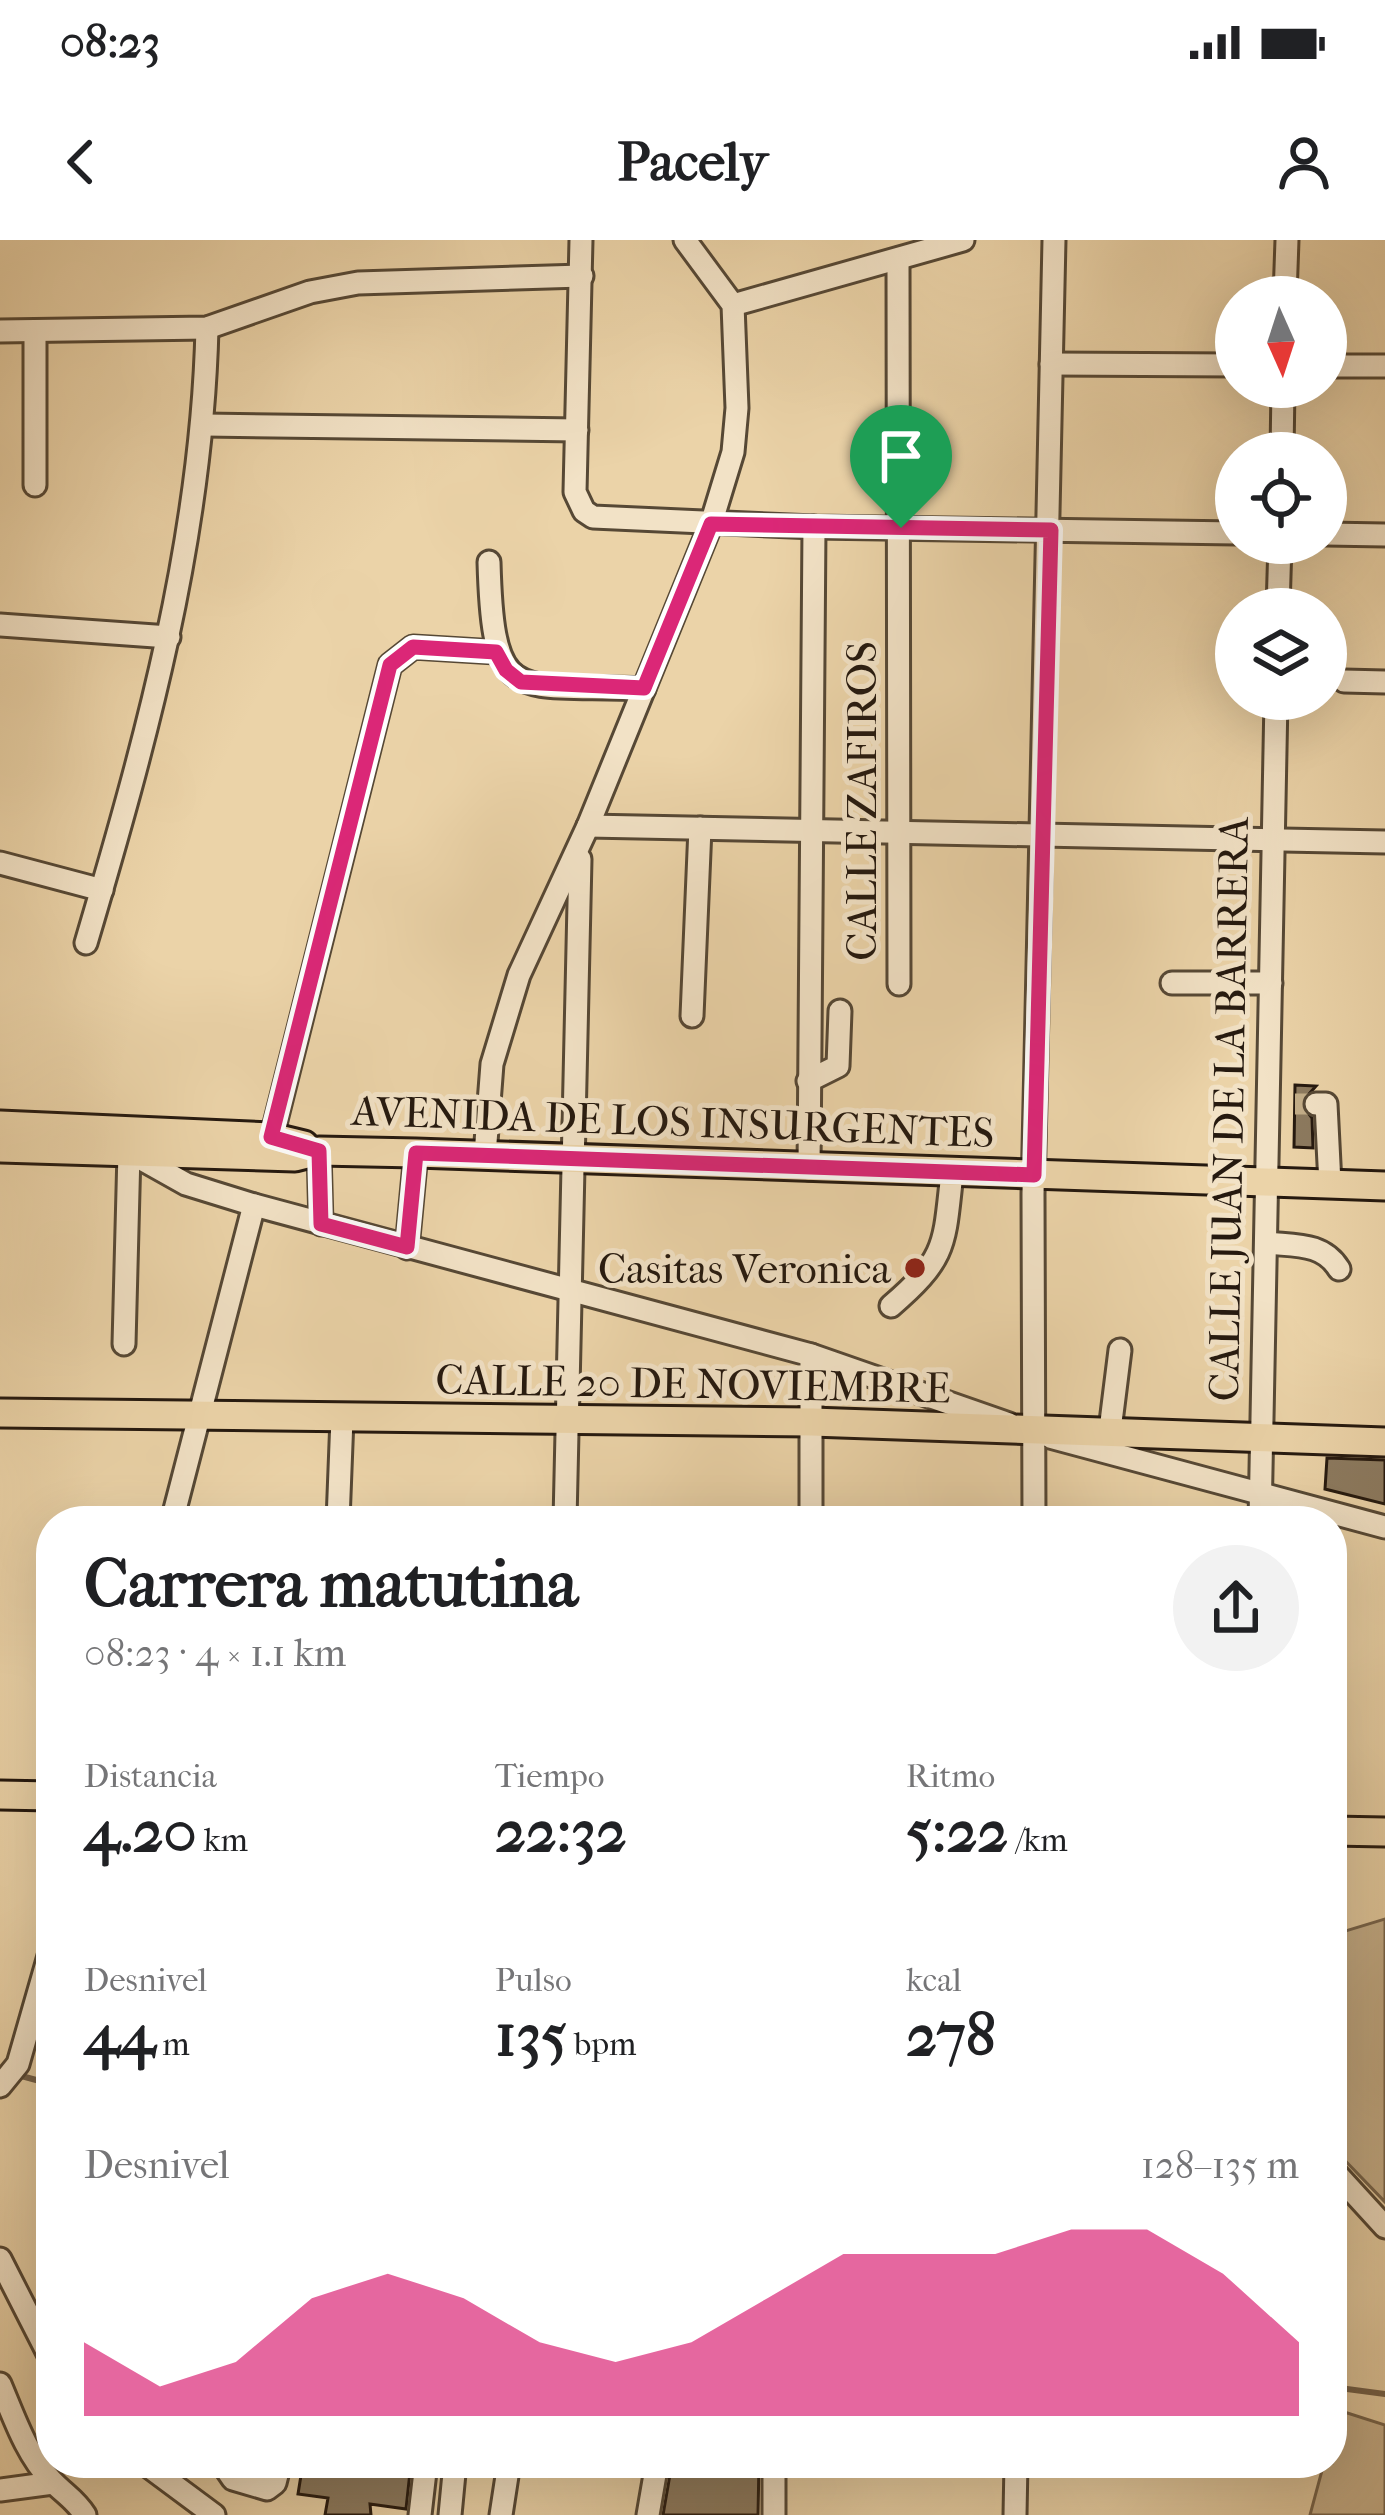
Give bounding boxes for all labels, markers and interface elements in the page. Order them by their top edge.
text: 08:23 [60,16,160,69]
icon: back [48,129,114,195]
icon: person [1271,129,1337,195]
text: Pacely [618,131,767,194]
north arrow [1215,276,1347,408]
map controls [1215,276,1347,720]
pin [850,405,952,528]
icon: arrive [868,423,934,489]
button: locate [1215,432,1347,564]
button: layers [1215,588,1347,720]
street label: CALLE ZAFIROS [838,641,887,961]
street label: CALLE JUAN DE LA BARRERA [1200,816,1259,1402]
street label: AVENIDA DE LOS INSURGENTES [349,1087,995,1158]
place label: Casitas Veronica [598,1245,892,1294]
marker: Casitas Veronica [902,1255,928,1281]
street label: CALLE 20 DE NOVIEMBRE [435,1356,951,1413]
button: share [1173,1545,1299,1671]
text: Carrera matutina [84,1546,578,1623]
text: 08:23 · 4 × 1.1 km [84,1630,346,1676]
text: Distancia [84,1757,217,1796]
text: Tiempo [495,1757,605,1796]
text: Ritmo [906,1757,995,1796]
text: 4.20 [84,1796,197,1867]
text: 22:32 [495,1796,627,1867]
text: 5:22 [906,1796,1008,1867]
text: km [197,1821,248,1860]
text: /km [1008,1821,1068,1860]
text: Desnivel [84,1961,207,2000]
text: Pulso [495,1961,572,2000]
text: kcal [906,1961,962,2000]
text: 44 [84,2000,155,2071]
text: 135 [495,2000,567,2071]
text: 278 [906,2000,996,2071]
text: m [155,2025,190,2064]
text: bpm [567,2025,637,2064]
text: Desnivel [84,2142,230,2188]
text: 128–135 m [1141,2142,1299,2188]

